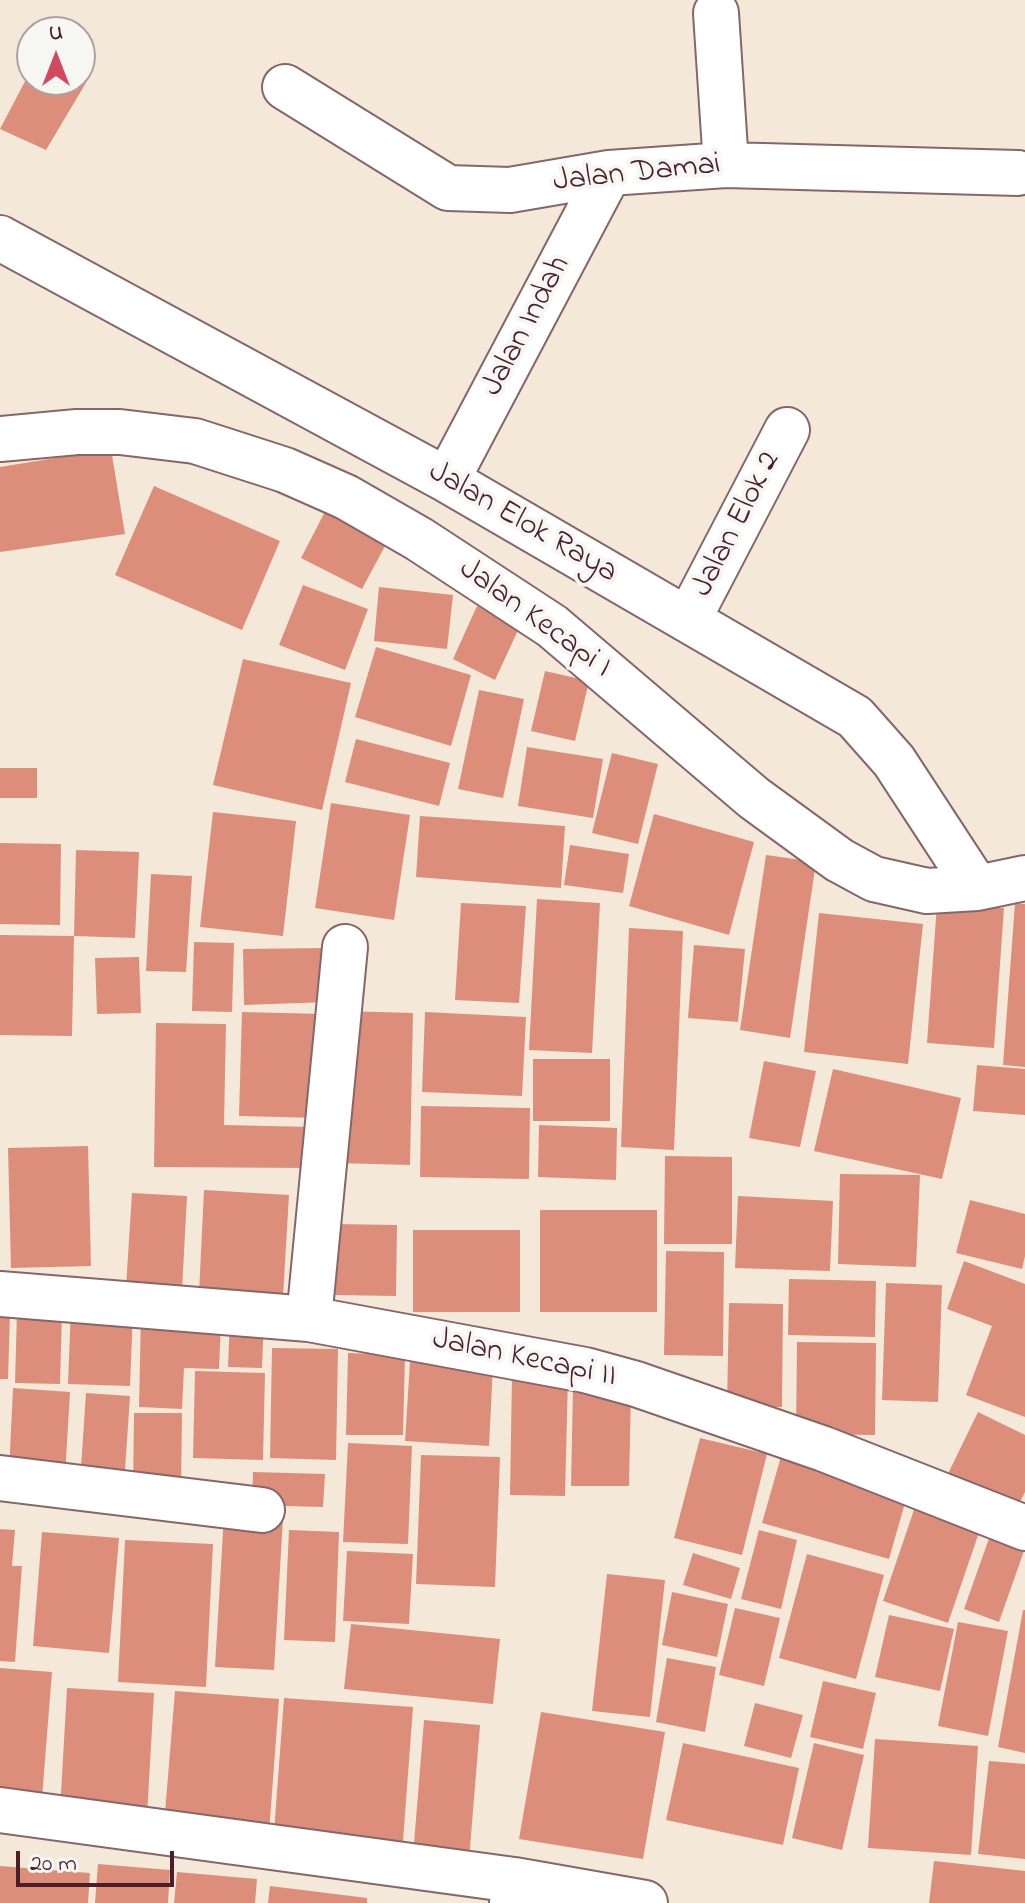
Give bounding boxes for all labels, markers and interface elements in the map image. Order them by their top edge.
north arrow [16,16,96,96]
text: U [49,18,63,50]
street label: Jalan Damai [551,147,723,203]
street label: Jalan Indah [475,250,581,404]
street label: Jalan Elok 2 [685,446,791,604]
street label: Jalan Elok Raya [421,454,623,594]
street label: Jalan Kecapi I [450,552,618,688]
street label: Jalan Kecapi II [429,1322,619,1398]
scale bar [20,1835,178,1885]
text: 20 m [30,1847,77,1882]

